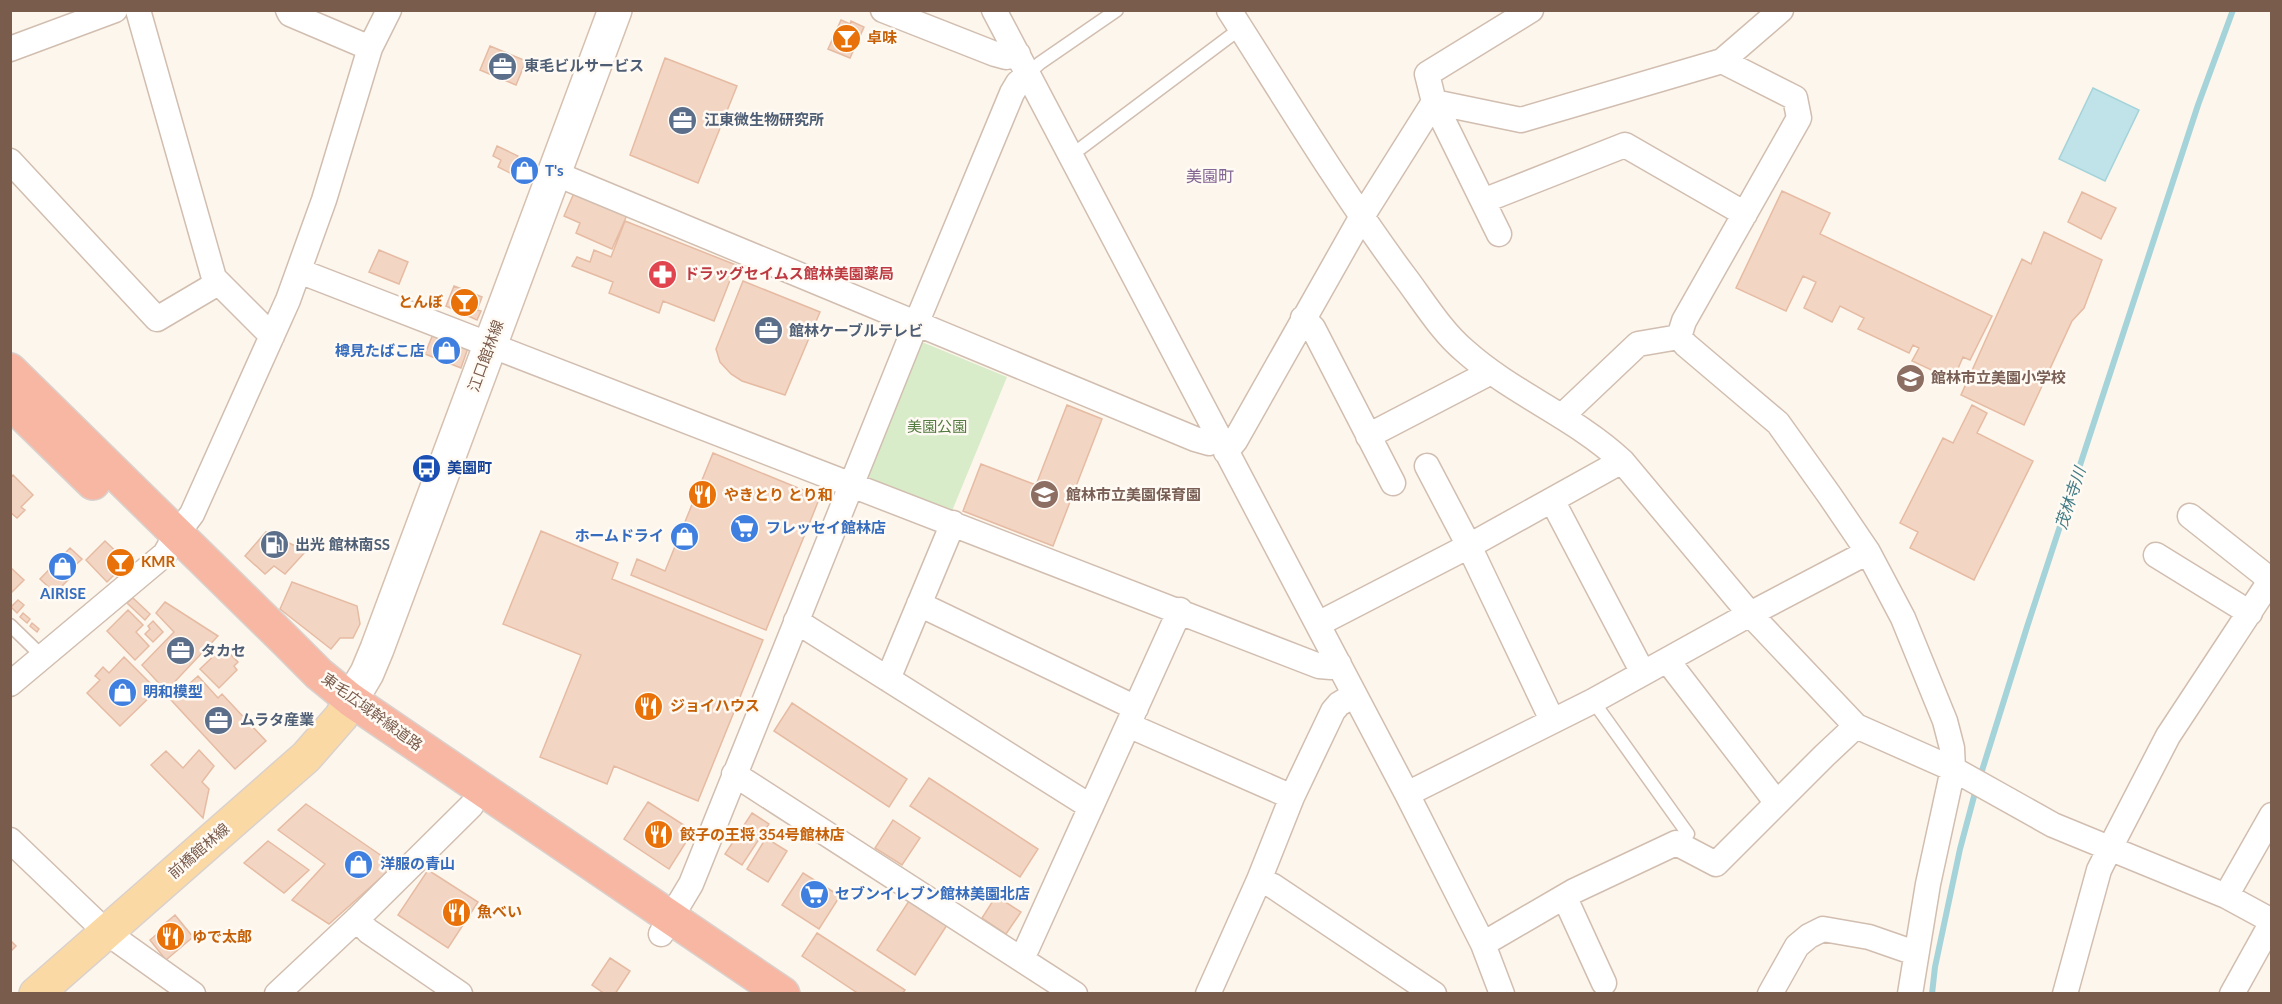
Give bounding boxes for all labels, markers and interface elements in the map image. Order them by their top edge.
bar icon: 卓味 [830,22,862,54]
place label: 卓味 [867,28,897,46]
office icon: 東毛ビルサービス [487,50,519,82]
place label: 東毛ビルサービス [524,56,644,74]
office icon: 江東微生物研究所 [667,104,699,136]
place label: 江東微生物研究所 [704,110,824,128]
shop icon: T's [508,155,540,187]
place label: T's [545,161,564,179]
district label: 美園町 [1186,166,1234,185]
pharmacy icon: ドラッグセイムス館林美園薬局 [647,258,679,290]
place label: ドラッグセイムス館林美園薬局 [684,264,894,282]
bar icon: とんぼ [448,286,480,318]
place label: とんぼ [398,292,443,310]
office icon: 館林ケーブルテレビ [752,315,784,347]
street label: 江口館林線 [464,317,506,394]
place label: 館林ケーブルテレビ [789,321,923,339]
shop icon: 樽見たばこ店 [430,335,462,367]
place label: 樽見たばこ店 [335,341,425,359]
school or university icon: 館林市立美園小学校 [1894,362,1926,394]
place label: 館林市立美園小学校 [1931,368,2066,386]
park label: 美園公園 [907,417,967,435]
bus stop icon: 美園町 [410,452,442,484]
place label: 美園町 [447,458,492,476]
water label: 茂林寺川 [2051,463,2089,531]
restaurant icon: やきとり とり和 [687,479,719,511]
school or university icon: 館林市立美園保育園 [1029,479,1061,511]
place label: やきとり とり和 [724,485,833,503]
place label: 館林市立美園保育園 [1066,485,1201,503]
supermarket icon: フレッセイ館林店 [729,512,761,544]
place label: フレッセイ館林店 [766,518,886,536]
shop icon: ホームドライ [669,520,701,552]
place label: ホームドライ [574,526,664,544]
fuel station icon: 出光 館林南SS [258,529,290,561]
place label: 出光 館林南SS [295,535,390,553]
bar icon: KMR [104,546,136,578]
shop icon: AIRISE [47,551,79,583]
place label: KMR [141,552,175,570]
place label: AIRISE [39,584,86,602]
office icon: タカセ [164,635,196,667]
place label: タカセ [201,641,246,659]
street label: 東毛広域幹線道路 [319,669,426,754]
shop icon: 明和模型 [106,676,138,708]
place label: 明和模型 [143,682,203,700]
restaurant icon: ジョイハウス [633,690,665,722]
place label: ジョイハウス [670,696,760,714]
office icon: ムラタ産業 [203,704,235,736]
place label: ムラタ産業 [240,710,314,728]
street label: 前橋館林線 [164,819,233,882]
restaurant icon: 餃子の王将 354号館林店 [643,819,675,851]
place label: 餃子の王将 354号館林店 [680,825,845,843]
shop icon: 洋服の青山 [343,848,375,880]
place label: 洋服の青山 [380,854,455,872]
supermarket icon: セブンイレブン館林美園北店 [798,878,830,910]
place label: セブンイレブン館林美園北店 [835,884,1030,902]
restaurant icon: 魚べい [440,896,472,928]
place label: 魚べい [477,902,522,920]
restaurant icon: ゆで太郎 [155,921,187,953]
place label: ゆで太郎 [192,927,252,945]

